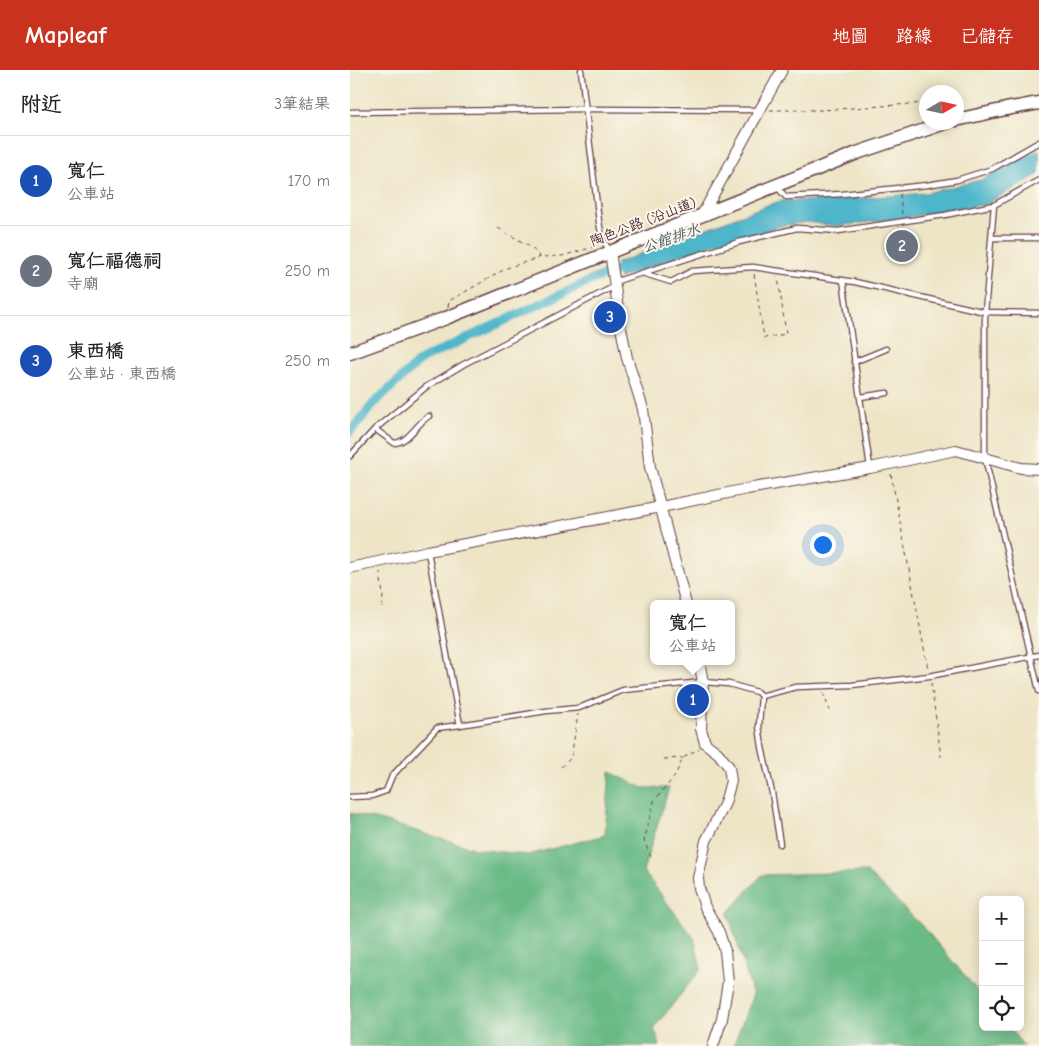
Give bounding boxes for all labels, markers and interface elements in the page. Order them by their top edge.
text: Mapleaf [25,21,106,49]
text: 地圖 [832,26,868,47]
text: 路線 [896,26,932,47]
text: 已儲存 [960,26,1014,47]
north arrow [919,85,964,130]
text: 附近 [20,92,62,116]
text: 3筆結果 [274,95,330,113]
text: 寬仁 [67,160,105,182]
text: 1 [33,172,39,190]
text: 170 m [288,172,330,190]
text: 公車站 [67,185,115,203]
street label: 陶色公路 (沿山道) [587,194,699,250]
water label: 公館排水 [640,219,703,256]
pin: 2 [886,227,918,265]
text: 寬仁福德祠 [67,250,162,272]
text: 2 [32,262,40,280]
text: 250 m [285,262,330,280]
text: 寺廟 [67,275,99,293]
pin: 3 [594,298,626,336]
text: 東西橋 [67,340,124,362]
text: 3 [32,352,40,370]
text: 250 m [285,352,330,370]
text: 公車站 · 東西橋 [67,365,177,383]
your location [810,532,836,558]
popup [650,600,735,665]
text: 寬仁 [668,612,707,634]
text: 公車站 [668,637,717,655]
pin: 1 [677,681,709,719]
map controls [979,896,1024,1031]
button: + [979,896,1024,941]
button: − [979,941,1024,986]
button: locate [979,986,1024,1031]

